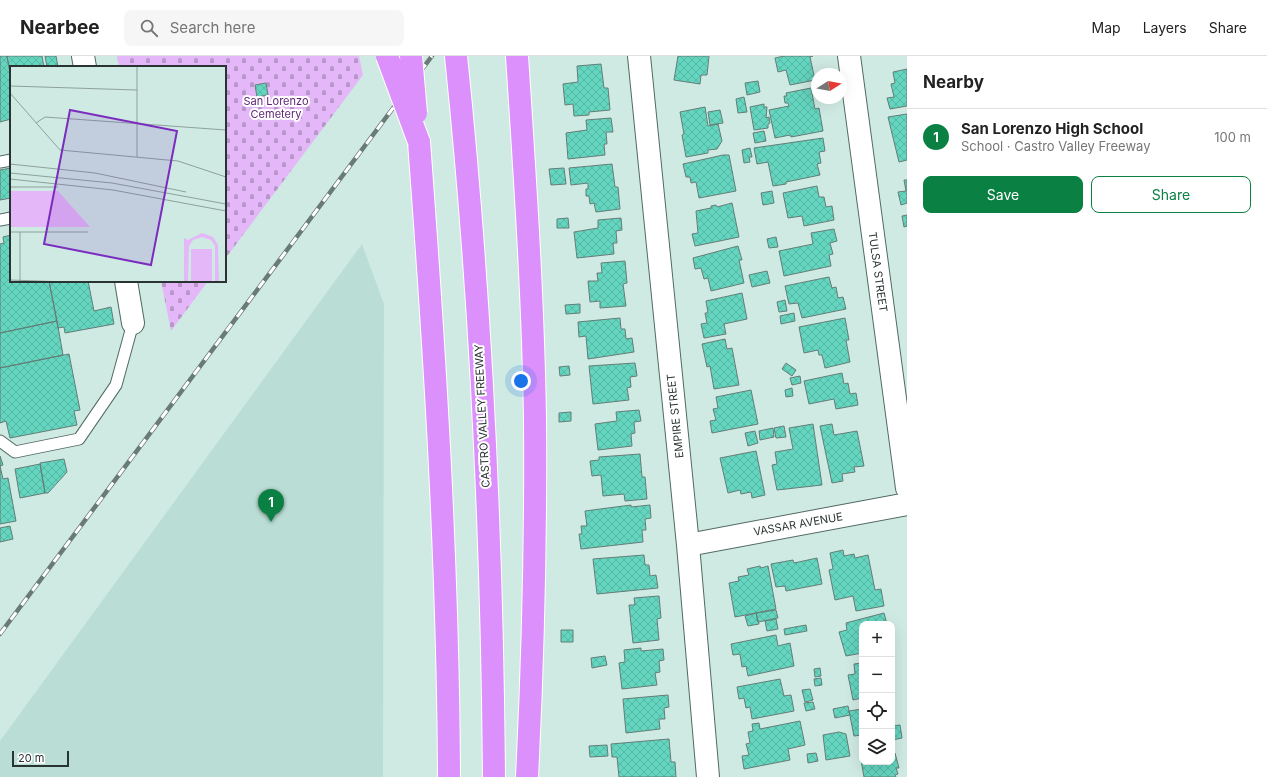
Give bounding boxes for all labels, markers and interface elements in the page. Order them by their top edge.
search box [124,10,404,46]
text: Nearbee [20,16,100,39]
icon: search [138,17,160,39]
text: Search here [170,18,255,37]
text: Map [1092,19,1121,36]
text: Layers [1143,19,1187,36]
text: Share [1209,19,1247,36]
inset map [10,66,226,282]
north arrow [811,68,847,104]
text: Nearby [923,72,984,92]
park label: San Lorenzo Cemetery [243,94,309,121]
text: San Lorenzo High School [961,119,1143,138]
text: 1 [933,129,939,145]
text: 100 m [1214,129,1251,145]
text: School · Castro Valley Freeway [961,138,1150,154]
button: Save [923,176,1083,213]
button: Share [1091,176,1251,213]
street label: TULSA STREET [865,231,891,313]
street label: CASTRO VALLEY FREEWAY [471,343,493,488]
your location [511,371,531,391]
street label: EMPIRE STREET [664,373,686,459]
pin: 1 [258,489,284,522]
street label: VASSAR AVENUE [752,509,844,539]
map controls [859,621,895,765]
button: + [859,621,895,657]
button: − [859,657,895,693]
button: locate [859,693,895,729]
button: layers [859,729,895,765]
scale bar [12,749,69,768]
text: 20 m [18,751,44,765]

